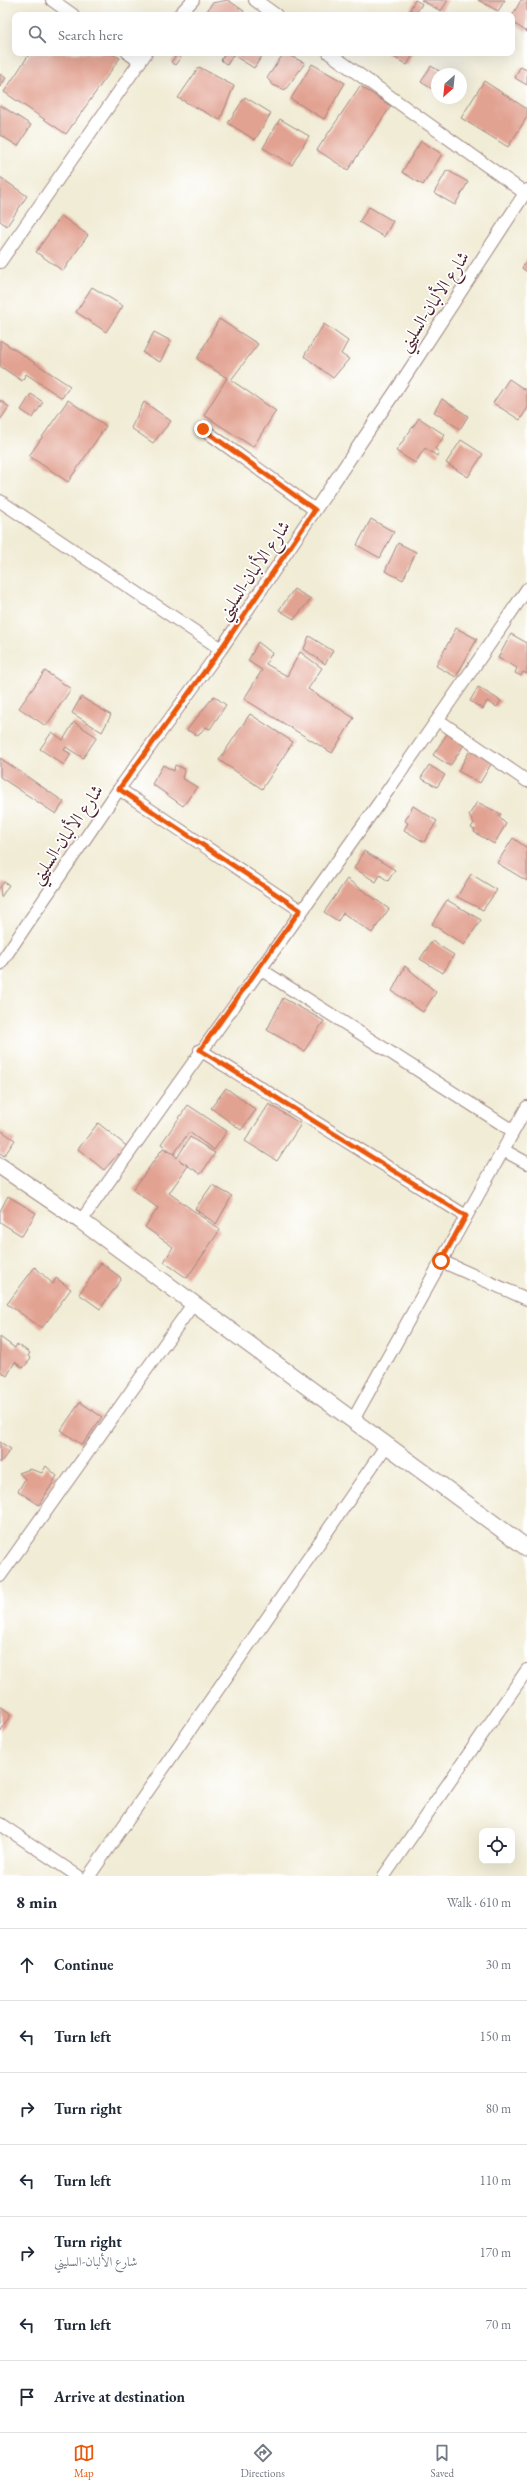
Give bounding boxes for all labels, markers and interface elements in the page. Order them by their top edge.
search box [12,12,515,56]
icon: search [26,23,48,45]
text: Search here [58,25,123,44]
north arrow [431,68,467,104]
street label: شارع الألبان-السليني [391,246,479,359]
route end [194,420,212,438]
street label: شارع الألبان-السليني [210,515,300,628]
street label: شارع الألبان-السليني [23,779,113,892]
route start [432,1252,450,1270]
map controls [479,1828,515,1864]
button: locate [479,1828,515,1864]
text: 8 min [16,1891,57,1913]
text: Walk · 610 m [447,1894,511,1911]
icon: ahead [16,1954,38,1976]
text: Continue [54,1955,114,1974]
text: 30 m [486,1956,511,1973]
icon: left [16,2026,38,2048]
text: Turn left [54,2027,111,2046]
text: 150 m [480,2028,511,2045]
icon: right [16,2098,38,2120]
text: Turn right [54,2099,122,2118]
text: 80 m [486,2100,511,2117]
icon: left [16,2170,38,2192]
text: Turn left [54,2171,111,2190]
text: 110 m [480,2172,511,2189]
text: Turn right [54,2232,122,2251]
icon: right [16,2242,38,2264]
text: 170 m [480,2244,511,2261]
text: شارع الألبان-السليني [54,2253,137,2270]
icon: left [16,2314,38,2336]
text: Turn left [54,2315,111,2334]
text: 70 m [486,2316,511,2333]
icon: arrive [16,2386,38,2408]
text: Arrive at destination [54,2387,185,2406]
tab: Map [73,2442,95,2480]
tab: Directions [241,2442,285,2480]
tab: Saved [431,2442,454,2480]

